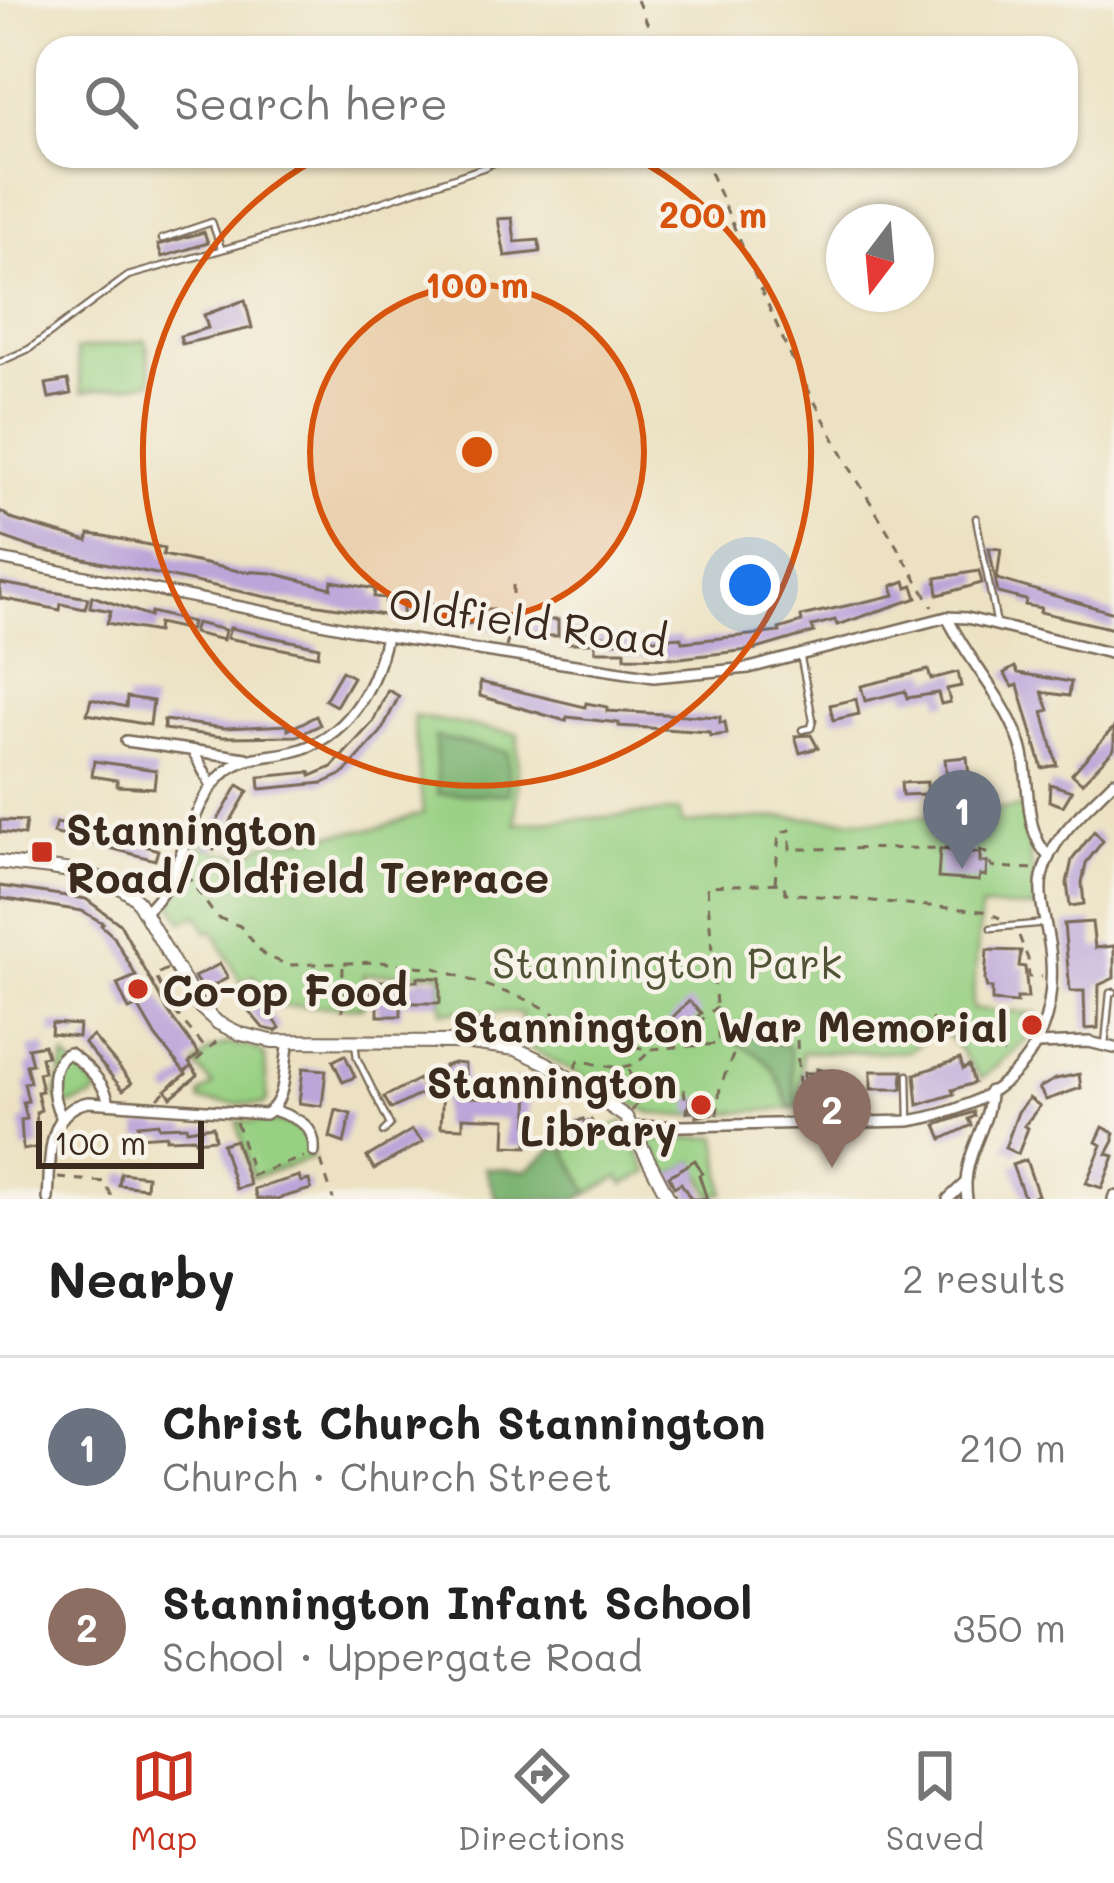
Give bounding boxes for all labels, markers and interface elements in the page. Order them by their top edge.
search box [36,36,1078,168]
icon: search [78,69,144,135]
text: Search here [174,73,448,131]
text: 200 m [659,190,767,237]
north arrow [826,204,934,312]
text: 100 m [425,260,529,307]
centre of rings [456,431,498,473]
your location [720,555,780,615]
street label: Oldfield Road [385,574,671,668]
pin: 1 [923,770,1001,869]
place label: Stannington Road/Oldfield Terrace [66,801,549,904]
marker: Stannington Road/Oldfield Terrace [29,839,55,865]
park label: Stannington Park [492,935,842,990]
place label: Co-op Food [162,962,408,1017]
marker: Co-op Food [125,976,151,1002]
place label: Stannington War Memorial [453,998,1008,1053]
marker: Stannington War Memorial [1019,1012,1045,1038]
place label: Stannington Library [426,1054,677,1157]
pin: 2 [793,1069,871,1168]
marker: Stannington Library [688,1092,714,1118]
scale bar [36,1115,204,1168]
text: 100 m [54,1120,146,1163]
text: Nearby [48,1244,235,1311]
text: 2 results [902,1252,1066,1303]
text: Christ Church Stannington [162,1392,766,1450]
text: 1 [78,1421,96,1472]
text: 210 m [959,1421,1066,1472]
text: Church · Church Street [162,1450,612,1501]
text: Stannington Infant School [162,1572,752,1630]
text: 2 [76,1601,98,1652]
text: 350 m [953,1601,1066,1652]
text: School · Uppergate Road [162,1630,643,1681]
tab: Map [130,1743,197,1858]
tab: Directions [458,1743,625,1858]
tab: Saved [886,1743,984,1858]

